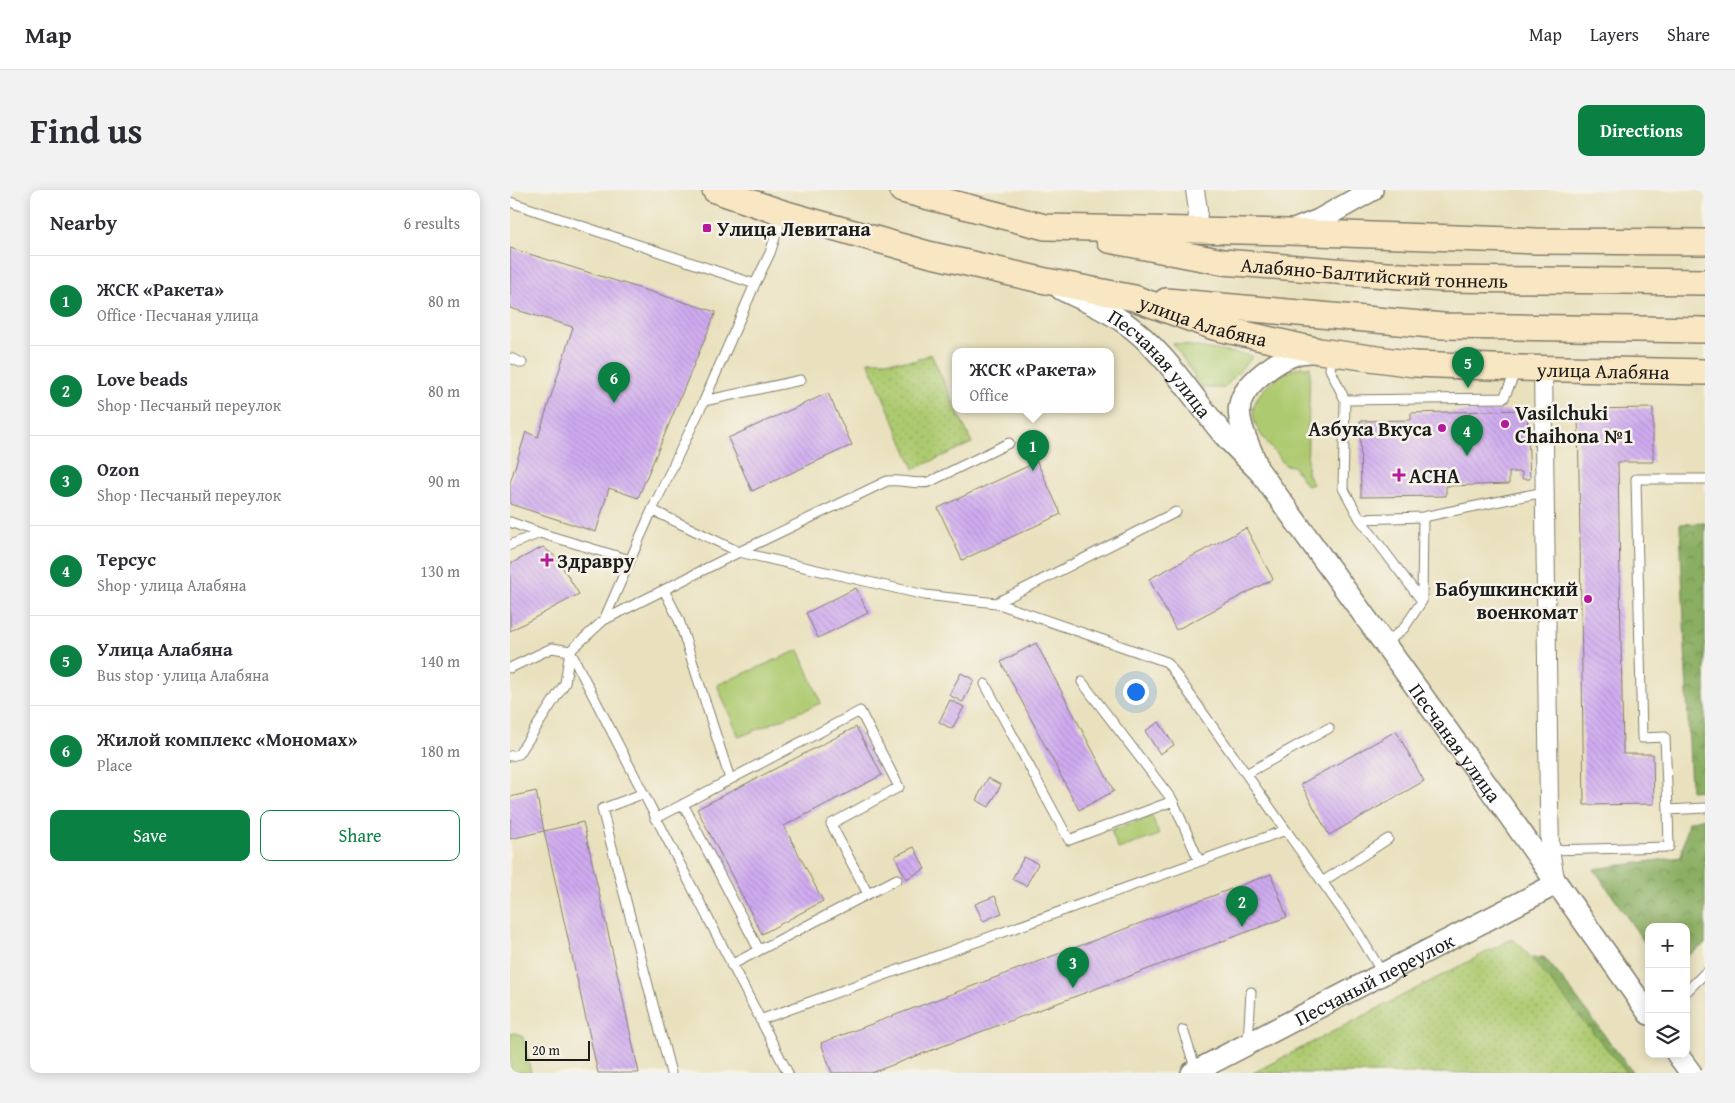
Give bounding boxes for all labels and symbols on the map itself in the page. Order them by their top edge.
place label: Улица Левитана [717,214,871,243]
marker: Улица Левитана [701,222,713,234]
street label: Алабяно-Балтийский тоннель [1240,249,1508,294]
street label: улица Алабяна [1134,286,1270,353]
street label: Песчаная улица [1103,301,1220,424]
pin: 5 [1452,347,1484,388]
street label: улица Алабяна [1535,354,1670,386]
pin: 6 [598,362,630,403]
place label: Vasilchuki Chaihona №1 [1515,398,1634,450]
place label: Азбука Вкуса [1308,414,1433,443]
pin: 4 [1451,415,1483,456]
marker: Vasilchuki Chaihona №1 [1499,418,1511,430]
marker: Азбука Вкуса [1436,422,1448,434]
pin: 1 [1017,430,1049,471]
place label: АСНА [1409,461,1460,490]
marker: АСНА [1393,469,1405,481]
place label: Здравру [557,546,635,575]
marker: Здравру [541,554,553,566]
place label: Бабушкинский военкомат [1436,574,1578,626]
marker: Бабушкинский военкомат [1582,593,1594,605]
street label: Песчаная улица [1403,677,1509,808]
your location [1123,679,1149,705]
pin: 2 [1226,886,1258,927]
street label: Песчаный переулок [1289,925,1459,1032]
pin: 3 [1057,947,1089,988]
scale bar [525,1038,590,1061]

